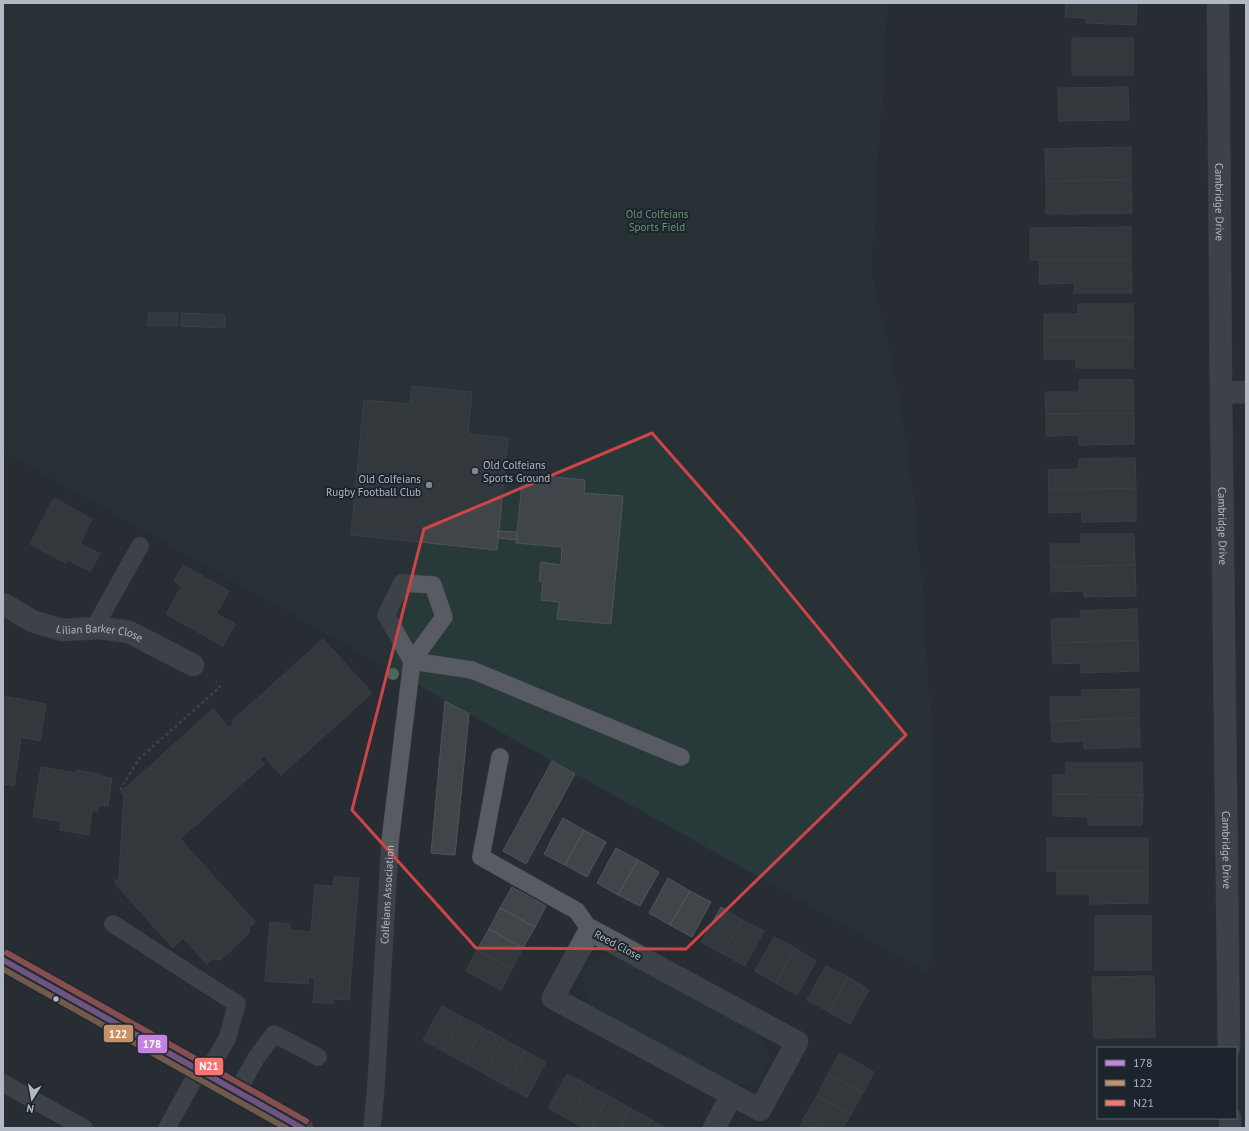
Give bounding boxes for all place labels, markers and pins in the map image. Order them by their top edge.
place label: Old Colfeians Sports Ground [483,458,550,485]
marker: Old Colfeians Sports Ground [470,466,480,476]
place label: Old Colfeians Rugby Football Club [326,472,421,499]
marker: Old Colfeians Rugby Football Club [424,480,434,490]
unlabelled marker [51,994,61,1004]

